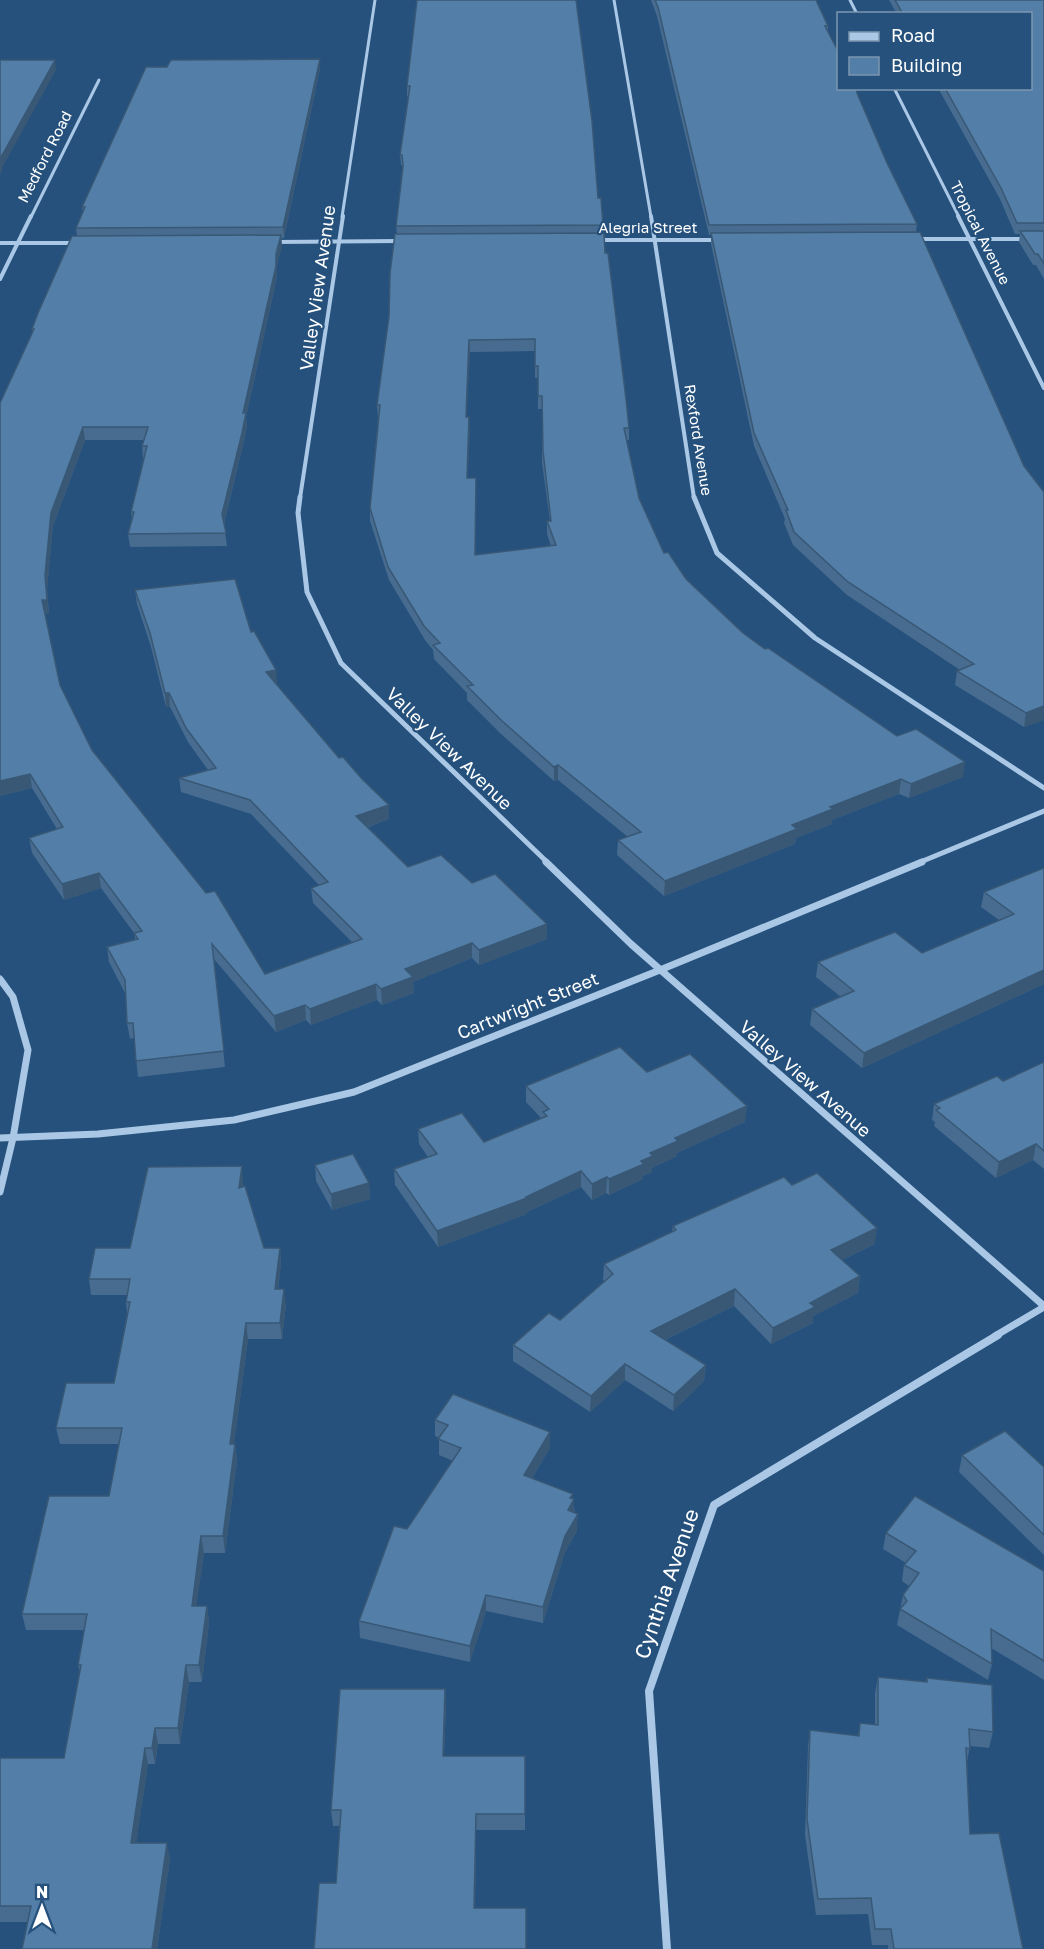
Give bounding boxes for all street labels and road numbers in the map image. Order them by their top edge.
street label: Medford Road [13,108,75,205]
street label: Tropical Avenue [947,178,1015,288]
street label: Valley View Avenue [295,204,340,372]
street label: Alegria Street [599,218,697,236]
street label: Rexford Avenue [681,383,717,497]
street label: Valley View Avenue [382,682,517,814]
street label: Cartwright Street [454,967,602,1043]
street label: Valley View Avenue [735,1015,876,1141]
street label: Cynthia Avenue [628,1505,704,1662]

